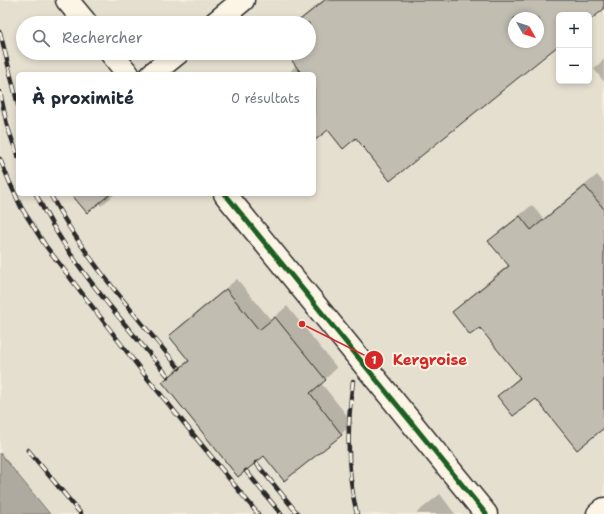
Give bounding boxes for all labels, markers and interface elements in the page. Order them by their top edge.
north arrow [508,12,544,48]
map controls [556,12,592,84]
button: + [556,12,592,48]
search box [16,16,316,60]
icon: search [30,27,52,49]
text: Rechercher [62,28,143,48]
button: − [556,48,592,84]
text: À proximité [32,87,134,109]
text: 0 résultats [231,90,300,107]
callout: Kergroise [364,347,475,374]
text: Kergroise [393,350,467,370]
text: 1 [371,352,377,368]

